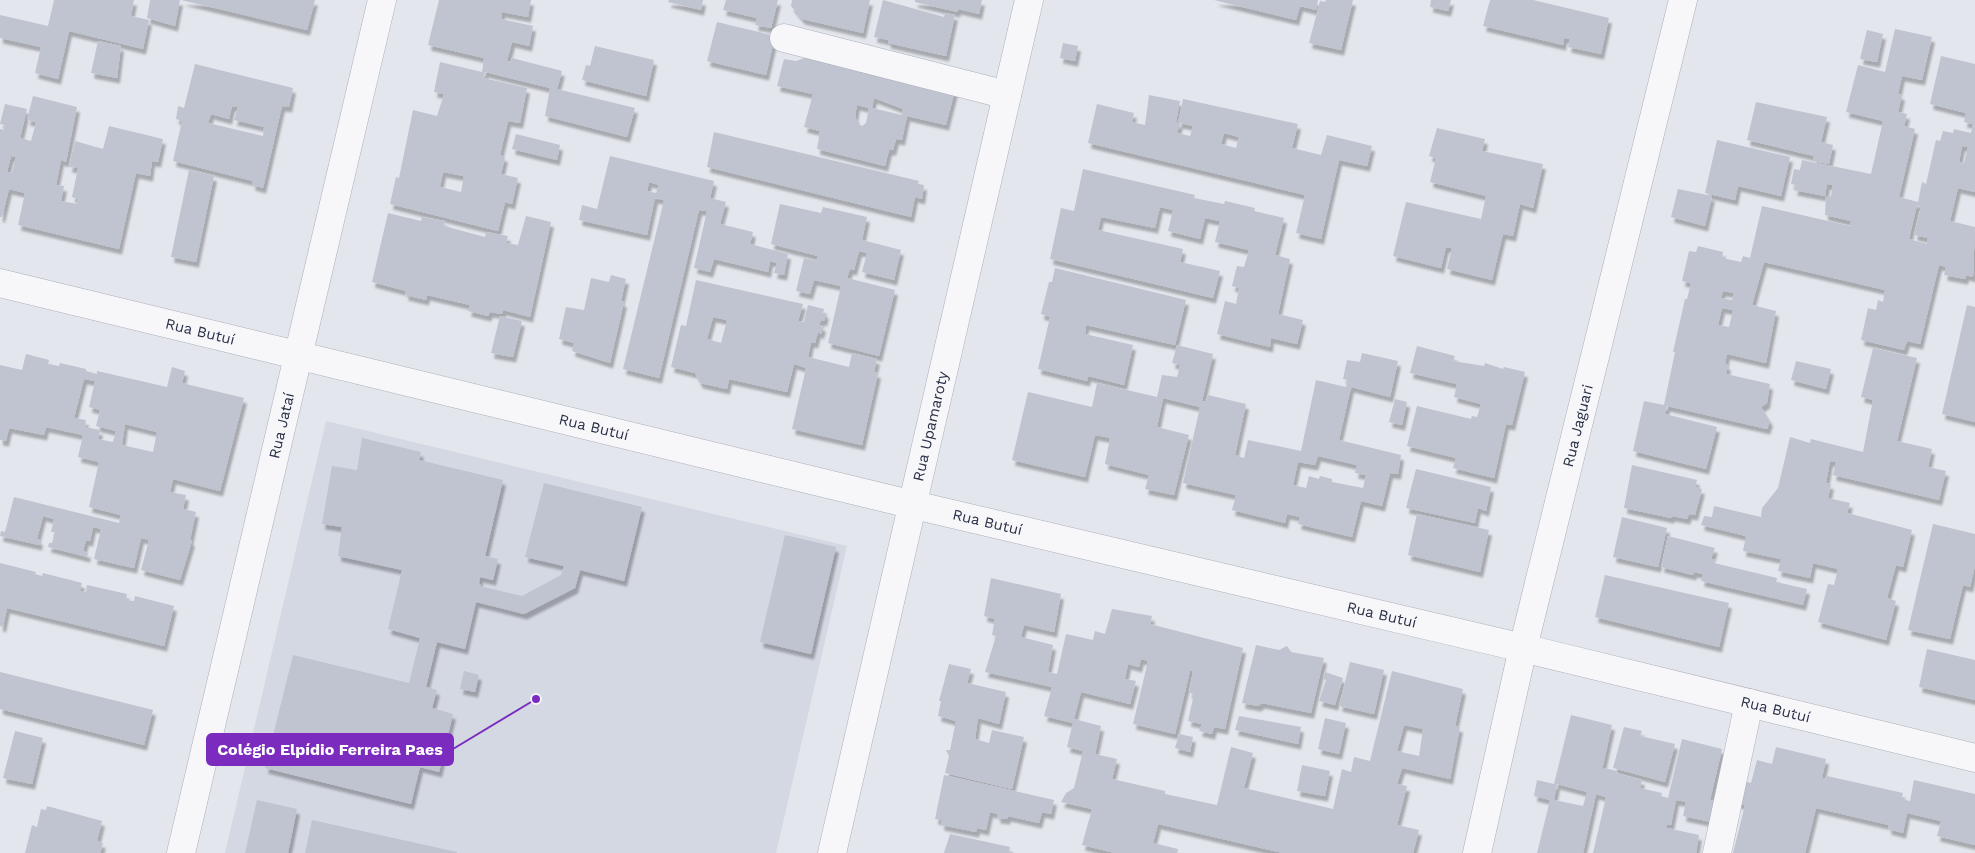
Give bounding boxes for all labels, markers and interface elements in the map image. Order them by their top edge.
street label: Rua Butuí [164,314,237,349]
street label: Rua Upamaroty [909,369,952,483]
street label: Rua Jaguari [1559,383,1597,469]
street label: Rua Jataí [265,391,298,460]
street label: Rua Butuí [557,410,630,444]
street label: Rua Butuí [951,505,1024,539]
street label: Rua Butuí [1345,598,1418,632]
street label: Rua Butuí [1739,692,1812,727]
callout: Colégio Elpídio Ferreira Paes [207,734,453,765]
text: Colégio Elpídio Ferreira Paes [217,740,443,759]

